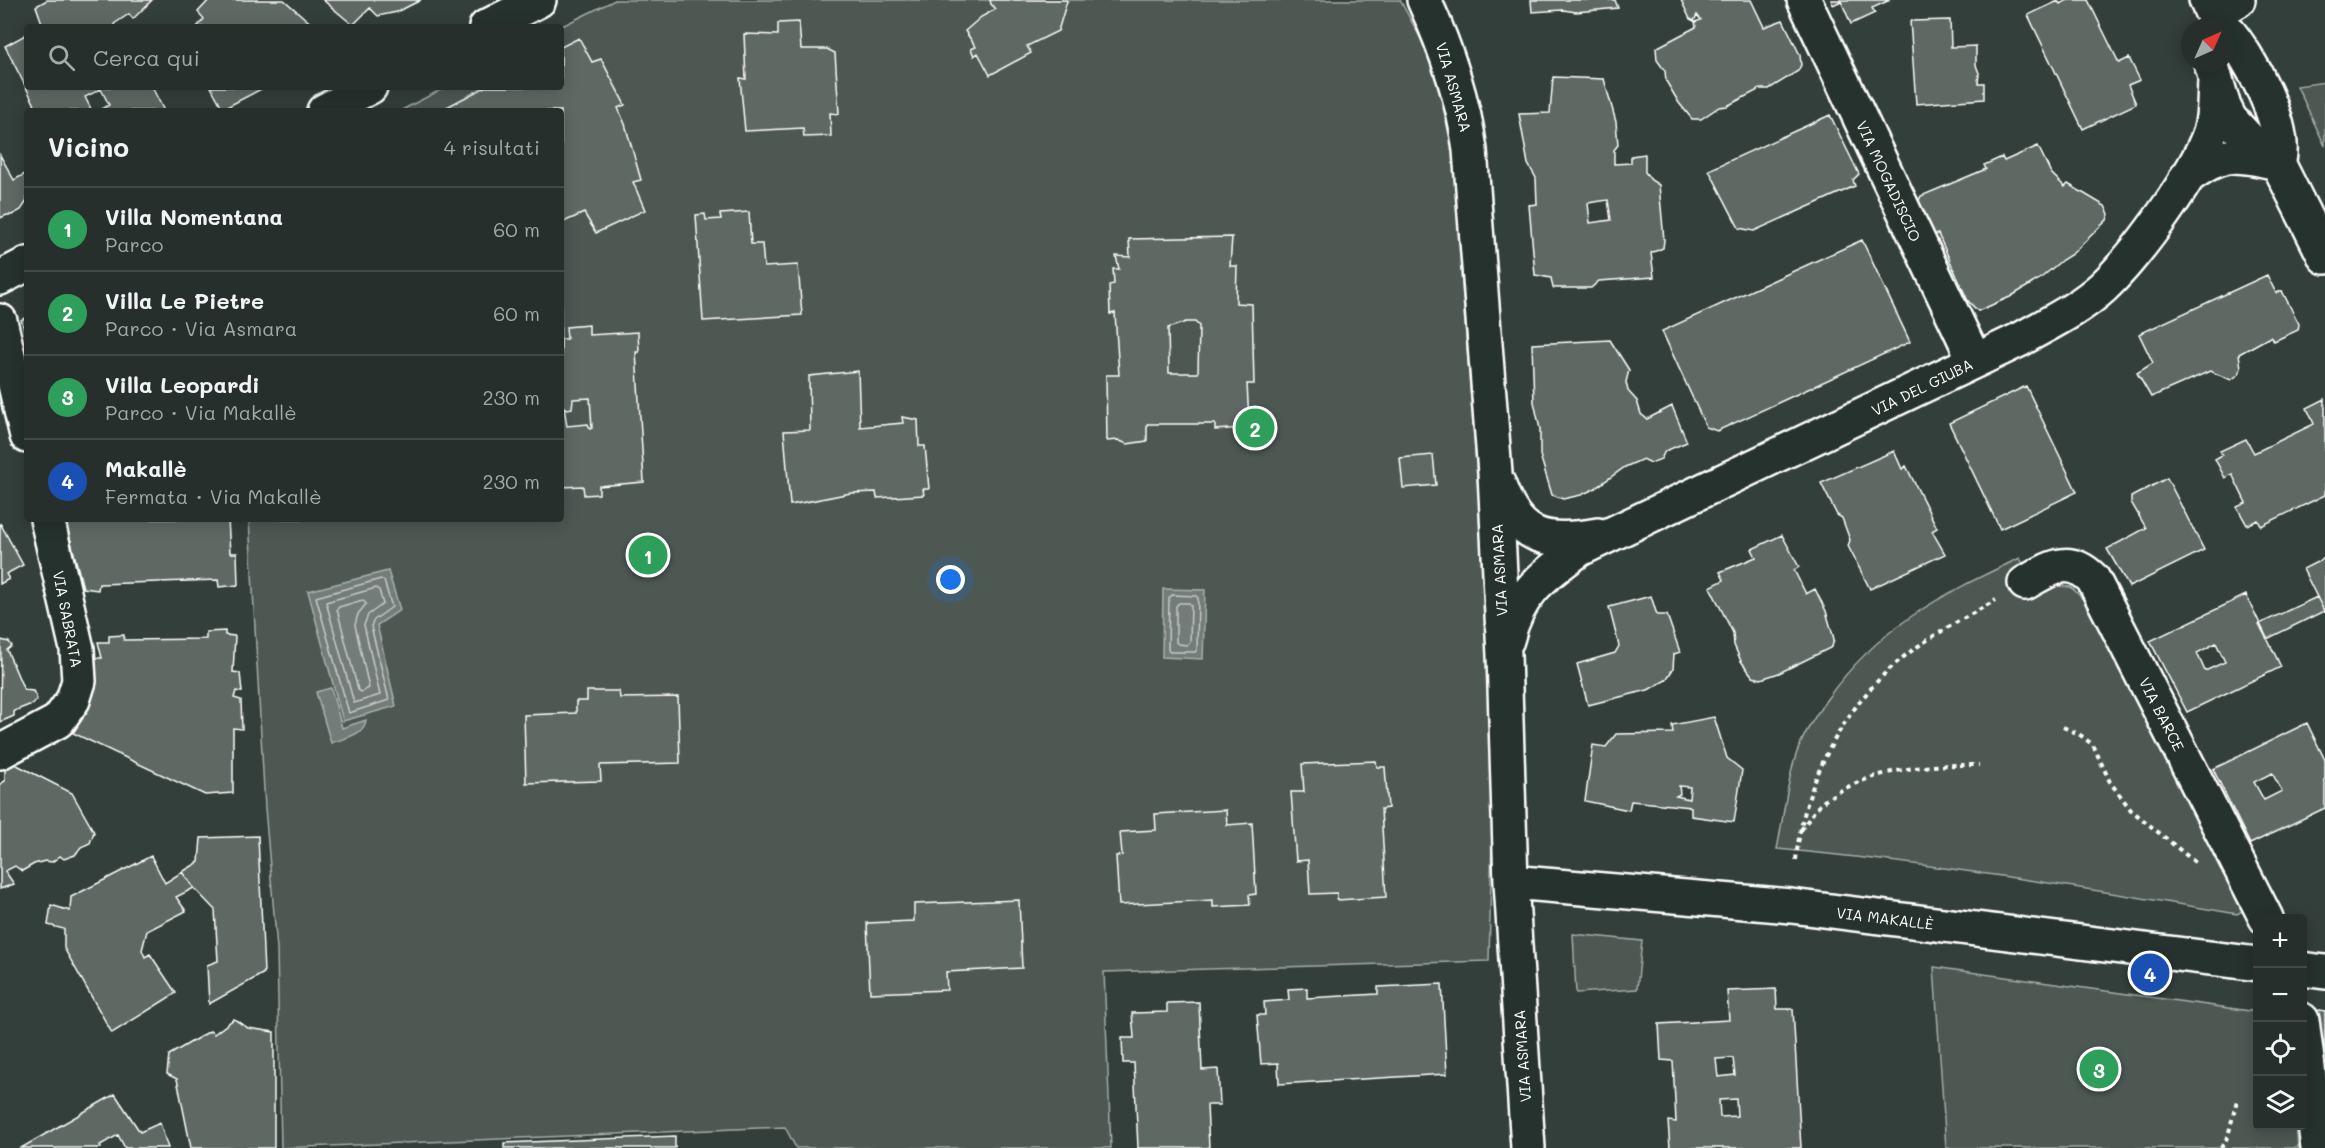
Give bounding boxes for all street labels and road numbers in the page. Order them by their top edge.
street label: VIA ASMARA [1432,40,1476,134]
street label: VIA MOGADISCIO [1852,117,1926,245]
street label: VIA DEL GIUBA [1868,354,1976,420]
street label: VIA ASMARA [1487,523,1511,617]
street label: VIA SABRATA [49,569,87,669]
street label: VIA BARCE [2135,674,2189,755]
street label: VIA MAKALLÈ [1835,902,1935,934]
street label: VIA ASMARA [1509,1009,1535,1103]

